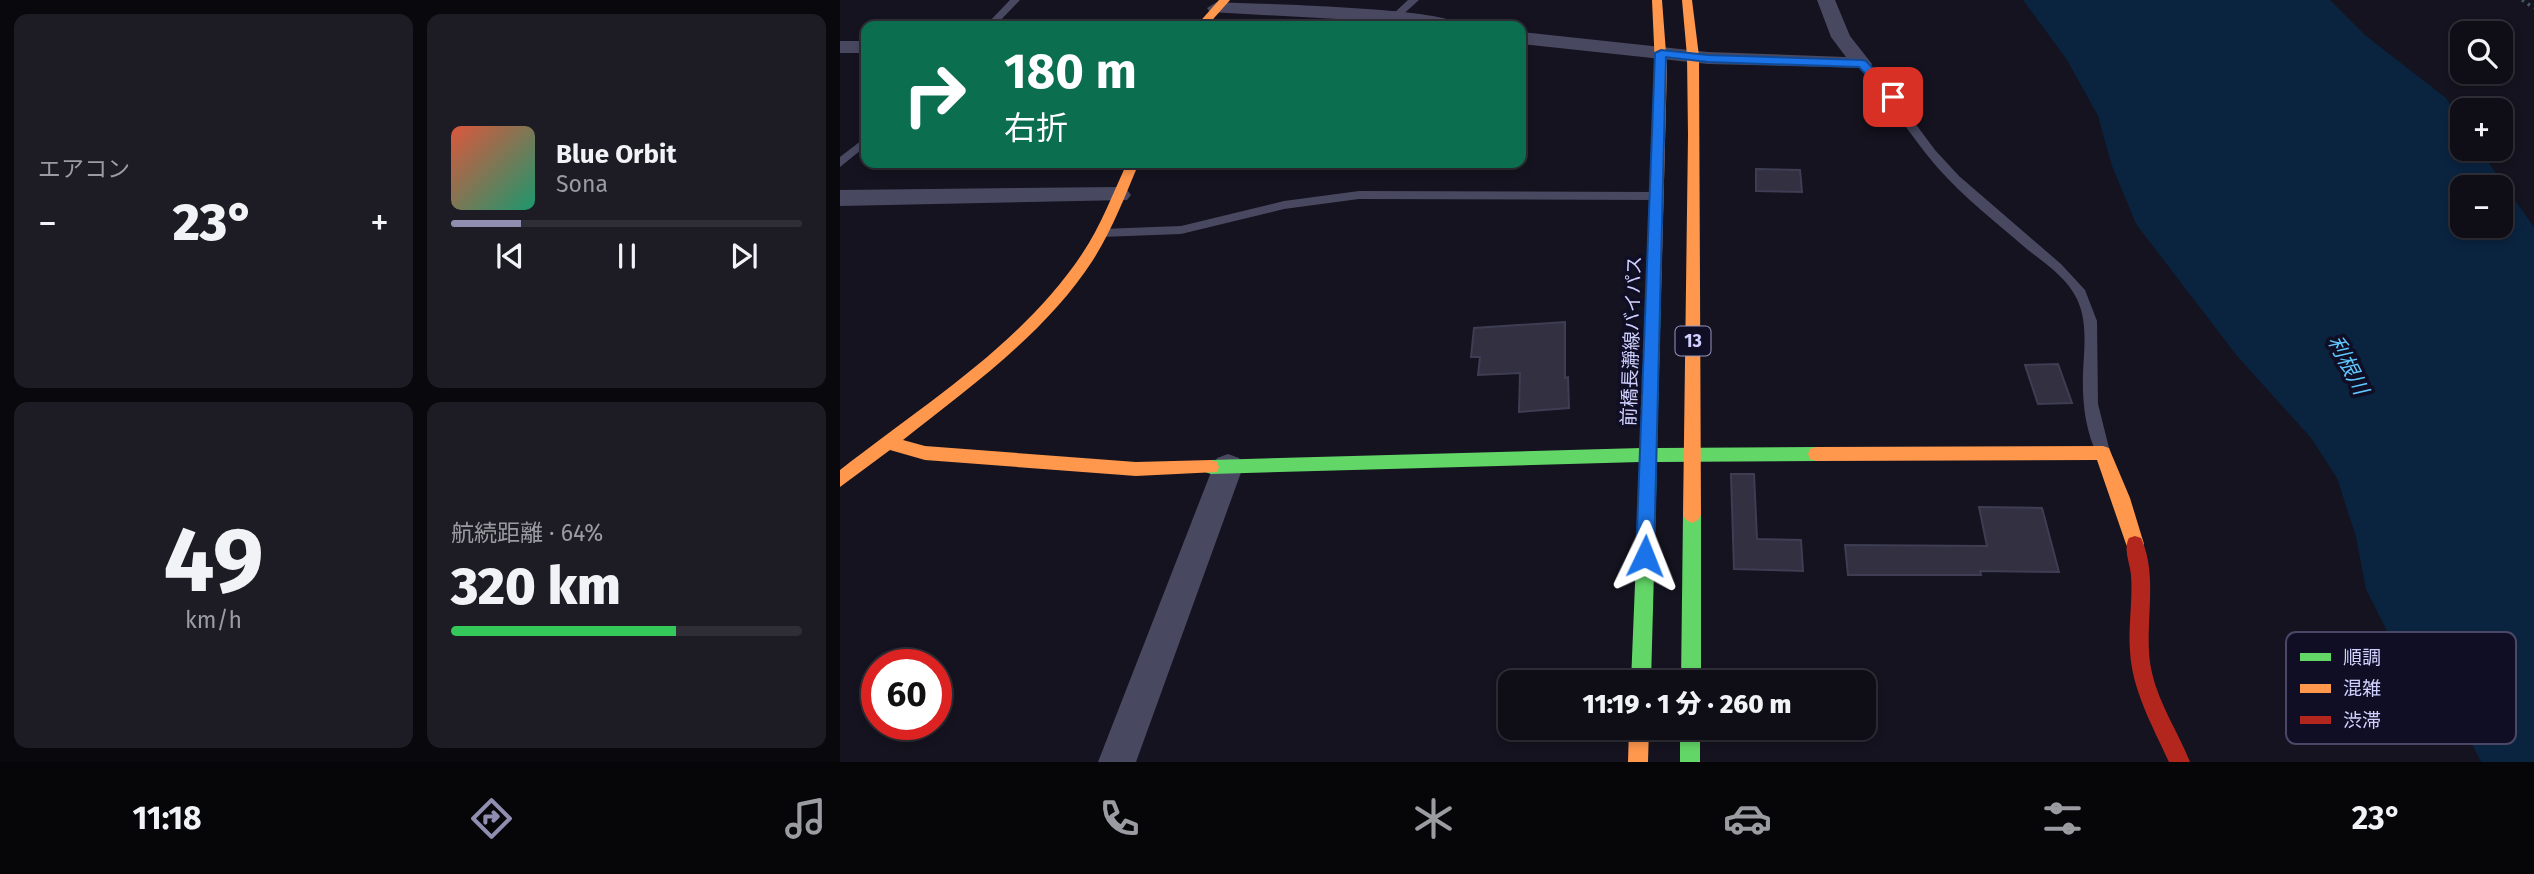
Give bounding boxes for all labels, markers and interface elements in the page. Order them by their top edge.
map controls [2450,21,2513,238]
button: search [2450,21,2513,84]
text: 180 m [1004,42,1137,101]
icon: right [889,49,980,140]
pin [1863,67,1923,127]
icon: arrive [1874,78,1912,116]
button: + [2450,98,2513,161]
text: 右折 [1004,109,1068,147]
text: Blue Orbit [556,139,676,170]
text: エアコン [38,155,130,183]
text: Sona [556,170,608,198]
button: − [2450,175,2513,238]
text: 23° [173,191,254,254]
text: − [38,200,57,246]
text: + [370,200,389,246]
icon: previous [491,237,529,275]
icon: pause [608,237,646,275]
icon: next [725,237,763,275]
street label: 前橋長瀞線バイパス [1617,255,1646,427]
road number: 13 [1676,326,1710,356]
water label: 利根川 [2322,331,2375,401]
text: 49 [163,506,264,615]
text: 航続距離 · 64% [451,519,603,547]
position arrow [1608,519,1682,593]
text: 320 km [451,555,621,618]
text: km/h [185,606,242,634]
legend [2286,632,2516,744]
text: 順調 [2343,646,2381,669]
speed limit sign: 60 [861,649,952,740]
text: 混雑 [2343,677,2381,700]
text: 11:19 · 1 分 · 260 m [1583,689,1791,720]
text: 渋滞 [2343,709,2381,732]
icon: directions [467,794,516,843]
icon: music [781,794,830,843]
icon: phone [1095,794,1144,843]
icon: climate [1409,794,1458,843]
icon: car [1723,794,1772,843]
icon: filters [2038,794,2087,843]
text: 11:18 [133,799,202,837]
text: 23° [2352,799,2401,837]

